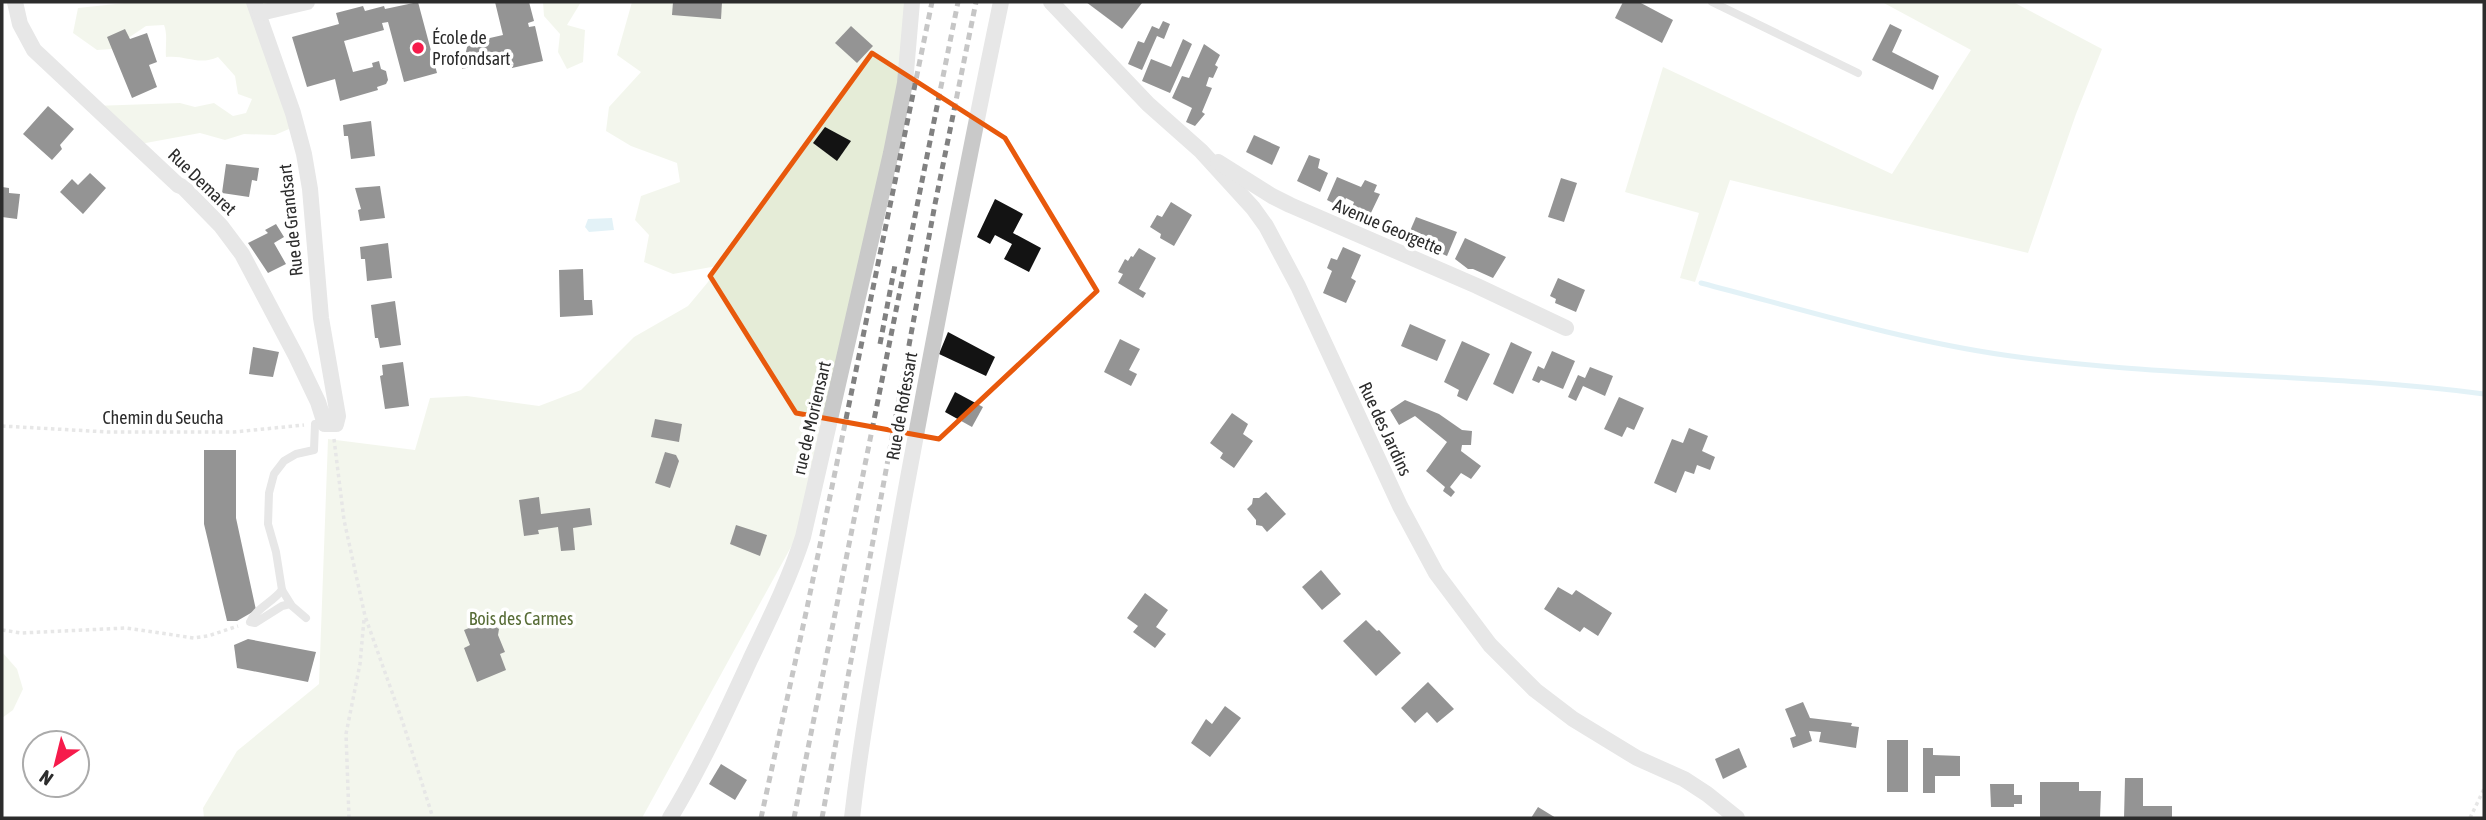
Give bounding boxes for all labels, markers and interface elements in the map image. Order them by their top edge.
place label: École de Profondsart [432,27,510,69]
marker: École de Profondsart [410,40,426,56]
street label: Rue Demaret [164,144,241,219]
street label: Rue de Grandsart [274,163,307,277]
street label: Avenue Georgette [1330,194,1446,259]
street label: Rue de Rofessart [882,350,921,462]
street label: rue de Moriensart [788,359,835,477]
street label: Rue des Jardins [1355,379,1416,479]
street label: Chemin du Seucha [102,407,224,428]
park label: Bois des Carmes [469,608,573,629]
north arrow [21,729,91,799]
text: N [35,766,57,790]

